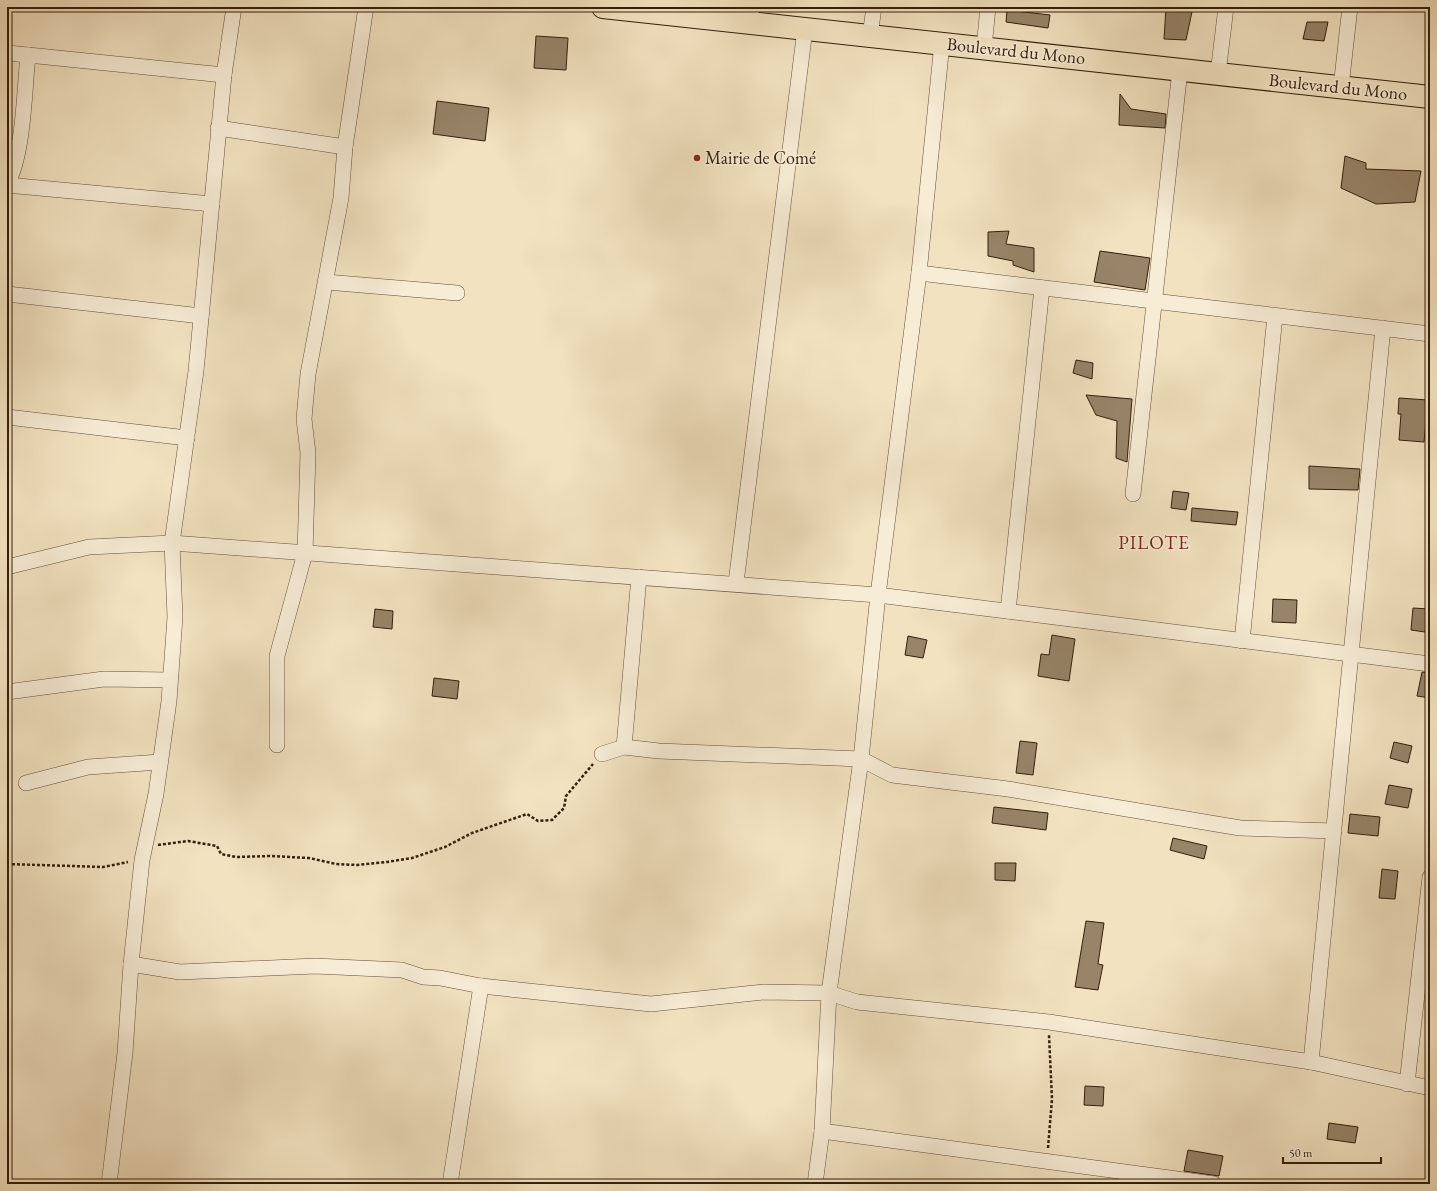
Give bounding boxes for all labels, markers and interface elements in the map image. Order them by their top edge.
street label: Boulevard du Mono [946,32,1087,69]
street label: Boulevard du Mono [1268,68,1409,105]
place label: Mairie de Comé [705,146,816,169]
marker: Mairie de Comé [692,153,702,163]
district label: PILOTE [1118,530,1190,555]
scale bar [1283,1139,1381,1165]
text: 50 m [1289,1145,1313,1161]

